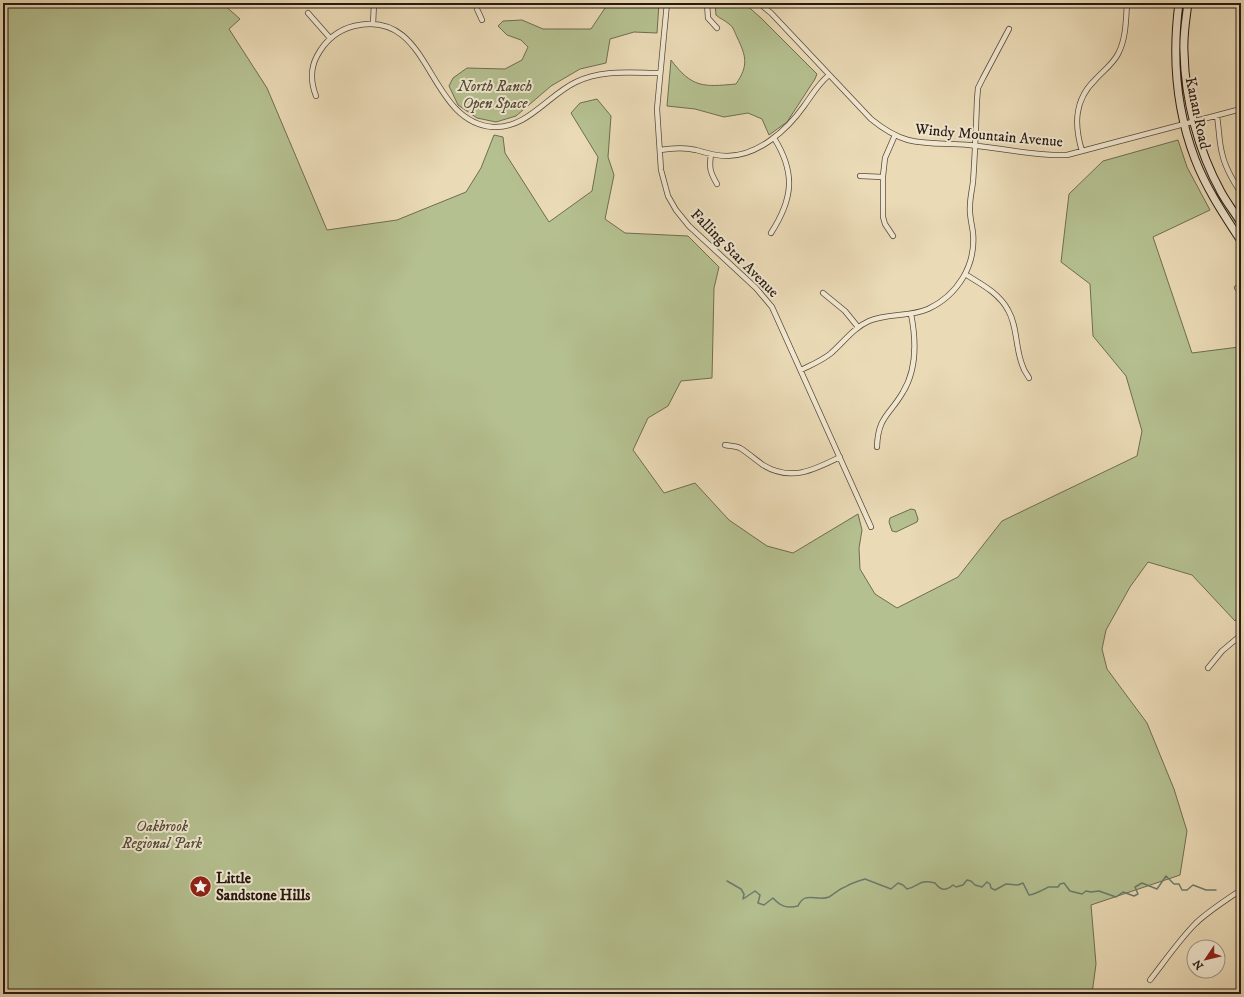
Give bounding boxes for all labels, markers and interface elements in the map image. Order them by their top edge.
street label: Kanan Road [1181,75,1215,151]
park label: North Ranch Open Space [457,77,532,113]
street label: Windy Mountain Avenue [913,119,1064,151]
street label: Falling Star Avenue [686,205,783,302]
park label: Oakbrook Regional Park [121,817,203,853]
place label: Little Sandstone Hills [216,869,310,905]
place icon: Little Sandstone Hills [187,874,213,900]
north arrow [1186,939,1226,979]
text: N [1190,956,1207,972]

